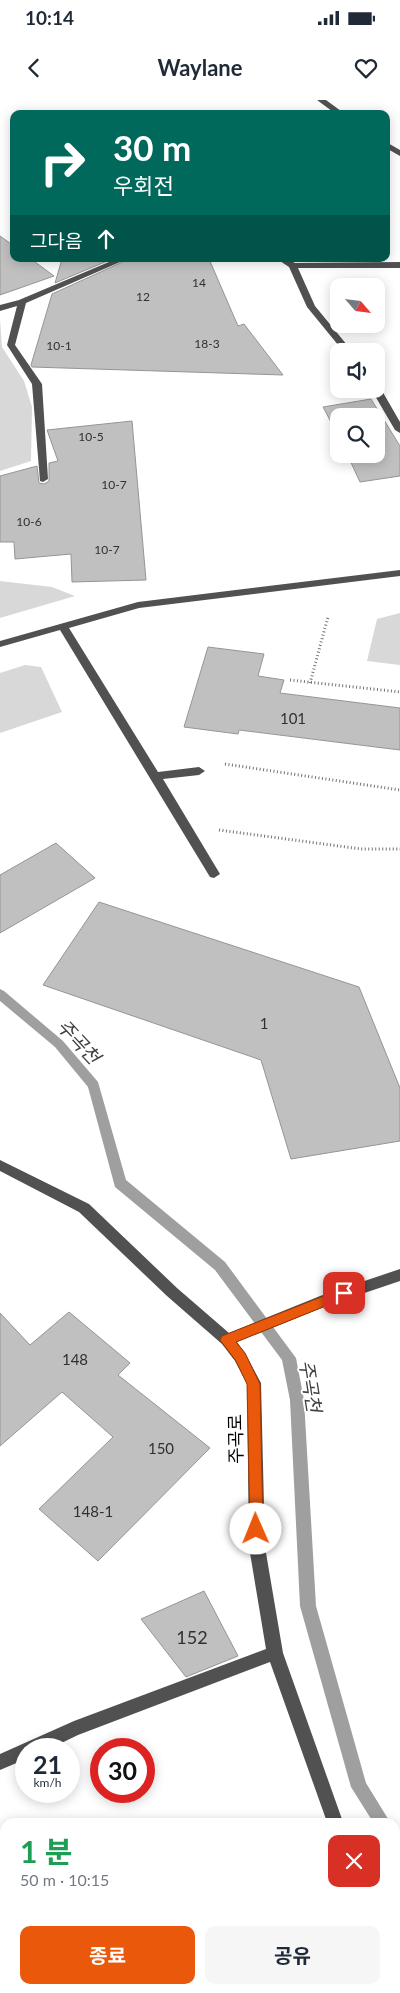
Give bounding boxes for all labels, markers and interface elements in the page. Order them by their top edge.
text: 10:14 [25,6,74,29]
icon: back [20,54,48,82]
text: Waylane [157,54,243,81]
icon: heart [352,54,380,82]
text: 30 m [113,126,191,168]
icon: right [30,130,95,195]
text: 우회전 [113,172,174,199]
icon: ahead [92,225,120,253]
text: 그다음 [30,229,82,252]
house number: 14 [192,275,206,290]
north arrow [330,278,385,332]
map controls [330,278,385,463]
house number: 12 [136,289,150,304]
house number: 18-3 [194,336,220,351]
house number: 10-1 [46,338,72,353]
button: sound [330,343,385,398]
button: search [330,408,385,463]
house number: 10-5 [78,429,104,444]
house number: 10-7 [101,477,127,492]
house number: 10-6 [16,514,42,529]
house number: 10-7 [94,542,120,557]
house number: 101 [280,709,306,727]
water label: 주곡천 [53,1014,106,1069]
house number: 1 [260,1014,268,1032]
pin [323,1272,365,1314]
icon: arrive [330,1279,358,1307]
house number: 148 [62,1350,88,1368]
water label: 주곡천 [296,1358,327,1415]
street label: 주곡로 [224,1414,246,1464]
house number: 150 [148,1439,174,1457]
house number: 148-1 [73,1502,113,1520]
position arrow [229,1502,281,1554]
house number: 152 [176,1626,208,1648]
speed limit sign: 30 [90,1738,155,1803]
text: 21 [33,1749,62,1779]
text: km/h [33,1775,62,1790]
text: 1 분 [20,1833,72,1869]
button: close [328,1835,380,1887]
text: 50 m · 10:15 [20,1870,109,1889]
button: 종료 [20,1926,195,1984]
button: 공유 [205,1926,380,1984]

